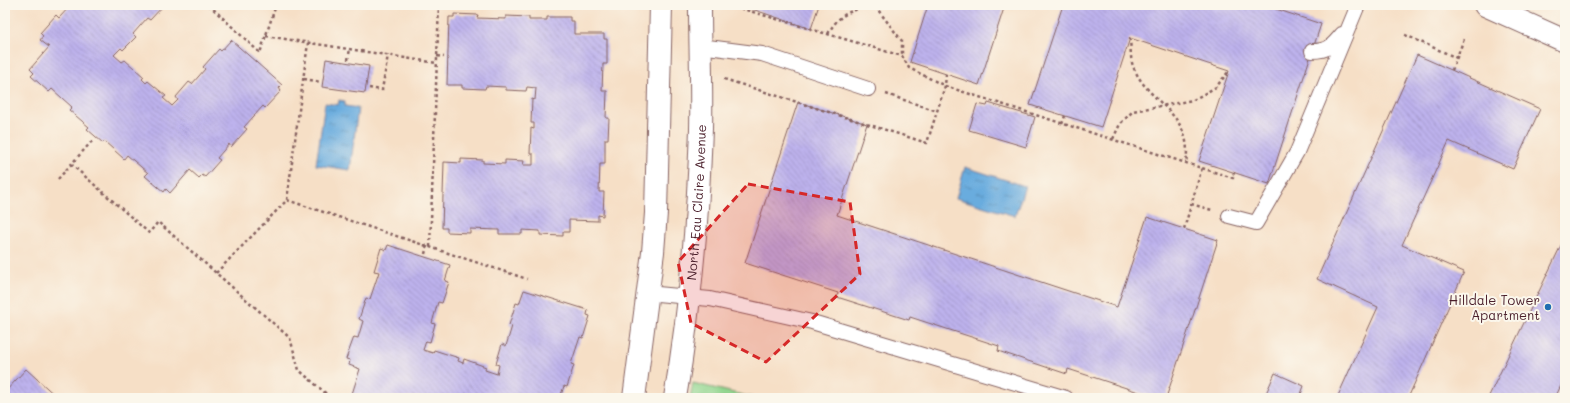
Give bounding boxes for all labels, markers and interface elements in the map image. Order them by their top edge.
street label: North Eau Claire Avenue [682,124,709,281]
place label: Hilldale Tower Apartment [1449,291,1540,323]
marker: Hilldale Tower Apartment [1543,302,1553,312]

